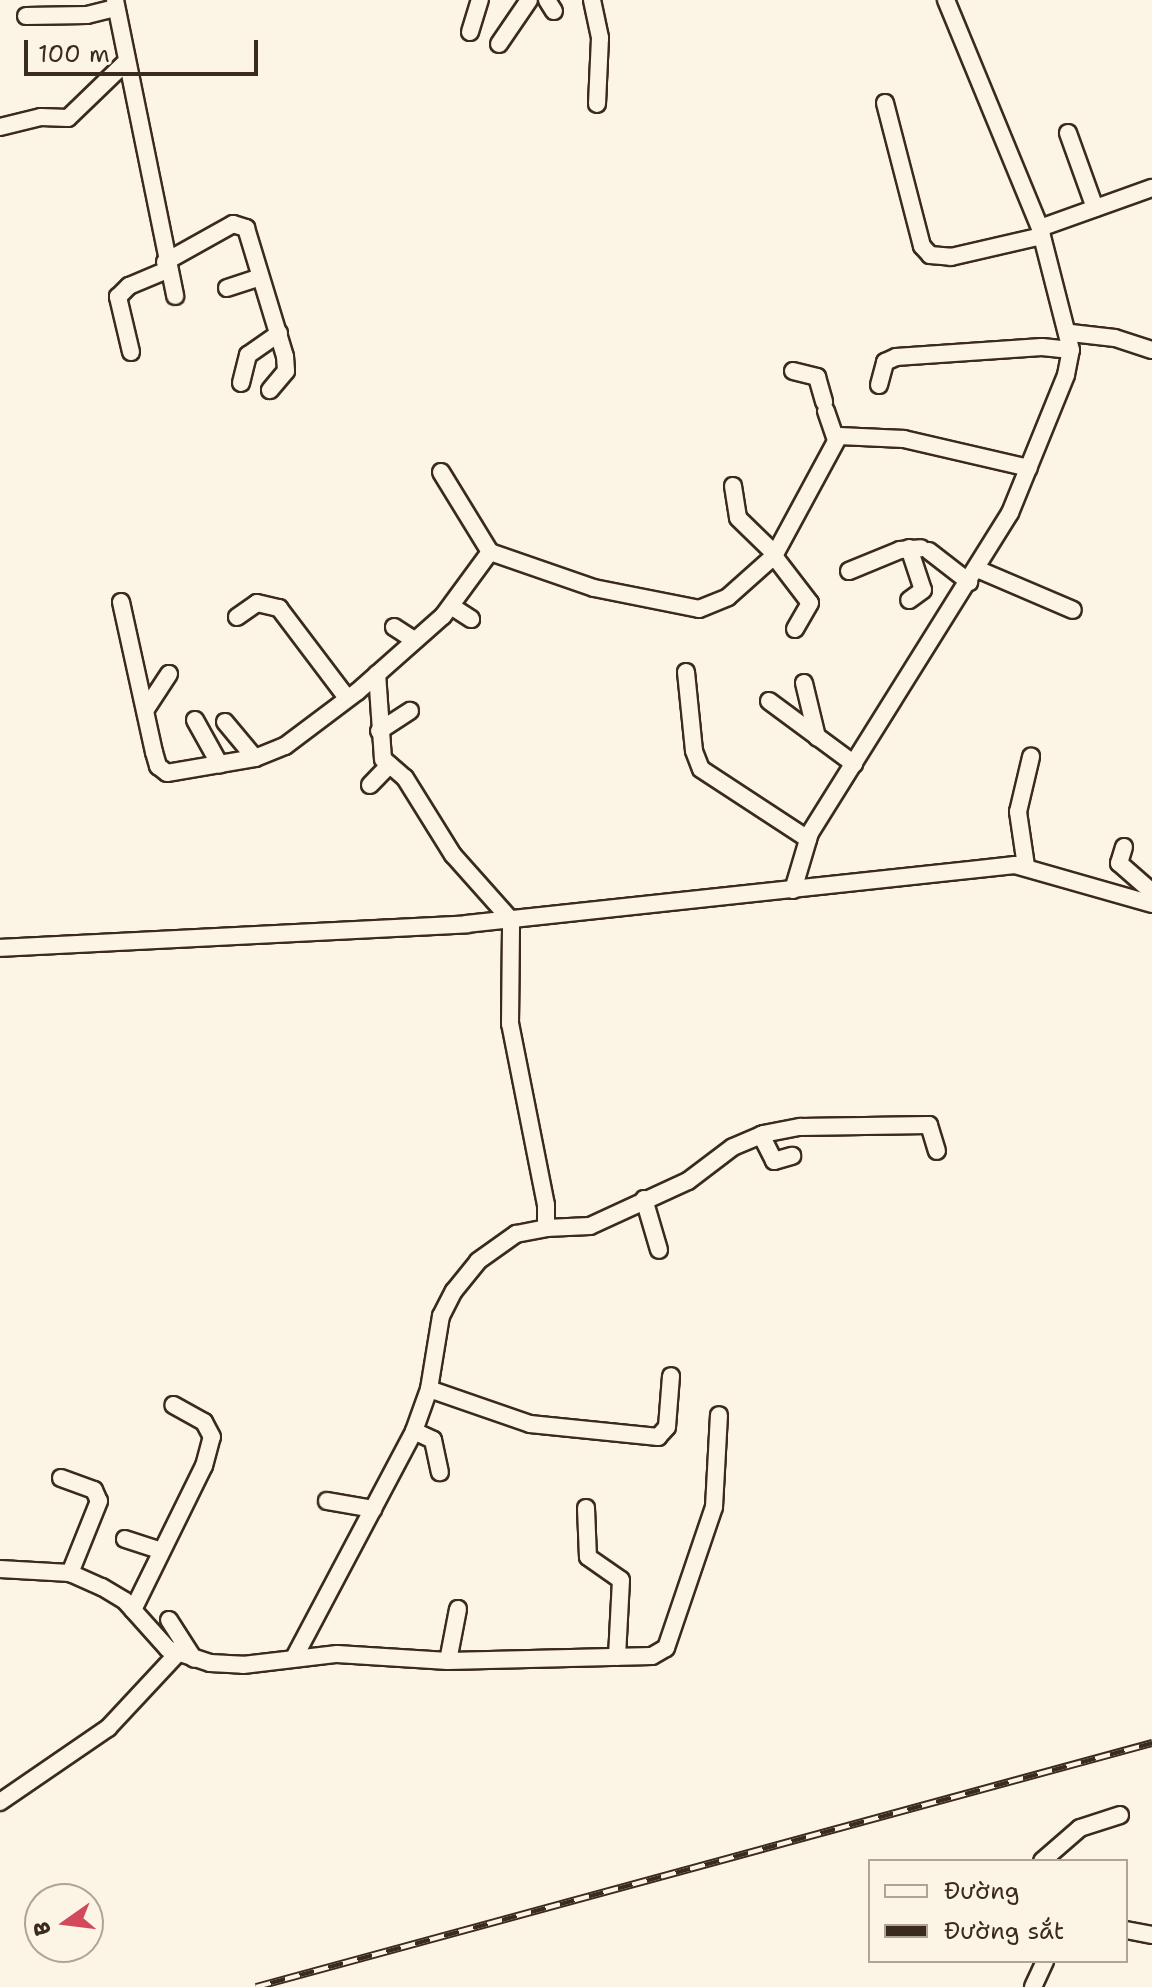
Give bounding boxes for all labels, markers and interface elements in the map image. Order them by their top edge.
scale bar [28,24,262,74]
text: 100 m [38,38,110,70]
legend [868,1859,1128,1963]
text: Đường [944,1875,1019,1907]
north arrow [24,1883,104,1963]
text: Đường sắt [944,1915,1064,1947]
text: B [26,1918,58,1939]

